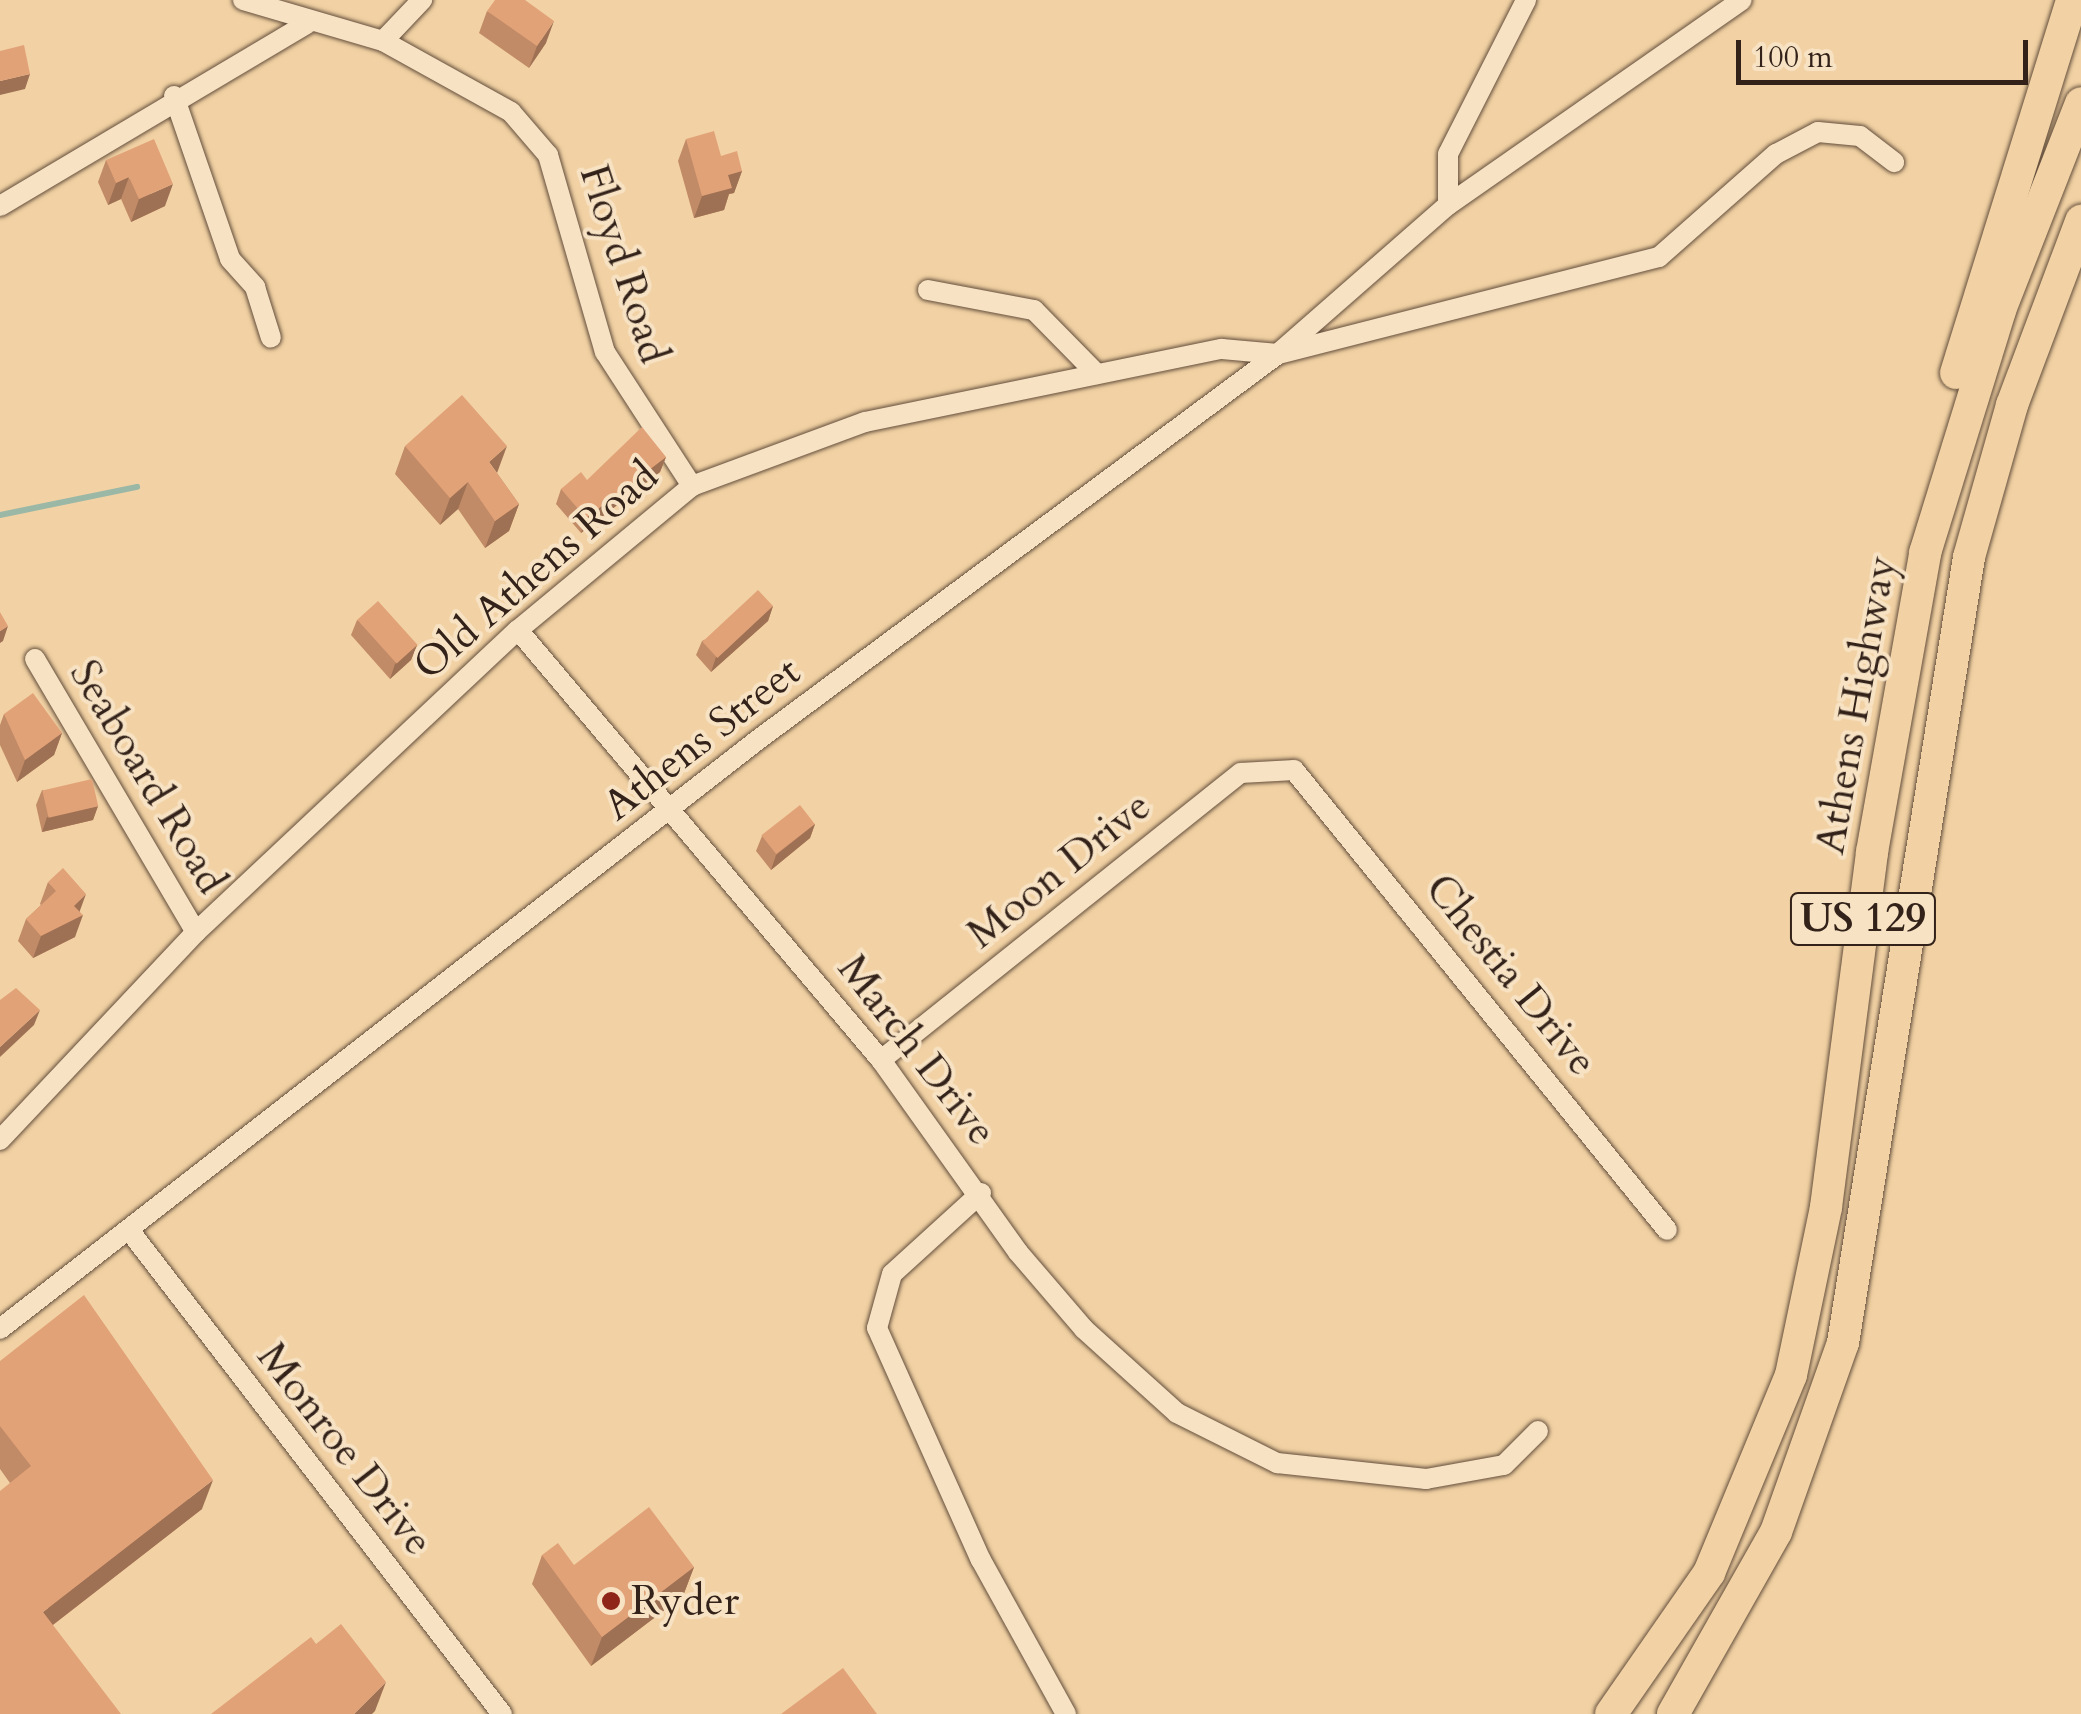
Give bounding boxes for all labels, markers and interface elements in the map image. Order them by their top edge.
scale bar [1741,20,2034,82]
text: 100 m [1753,37,1833,78]
street label: Floyd Road [568,159,680,369]
street label: Old Athens Road [403,451,669,691]
street label: Athens Highway [1805,552,1907,858]
street label: Athens Street [594,647,810,831]
street label: Seaboard Road [59,651,237,903]
street label: Moon Drive [957,781,1161,959]
street label: Chestia Drive [1415,864,1607,1086]
road number: US 129 [1788,884,1938,954]
street label: March Drive [827,945,1007,1155]
street label: Monroe Drive [246,1333,444,1565]
place label: Ryder [631,1576,739,1626]
marker: Ryder [600,1590,622,1612]

